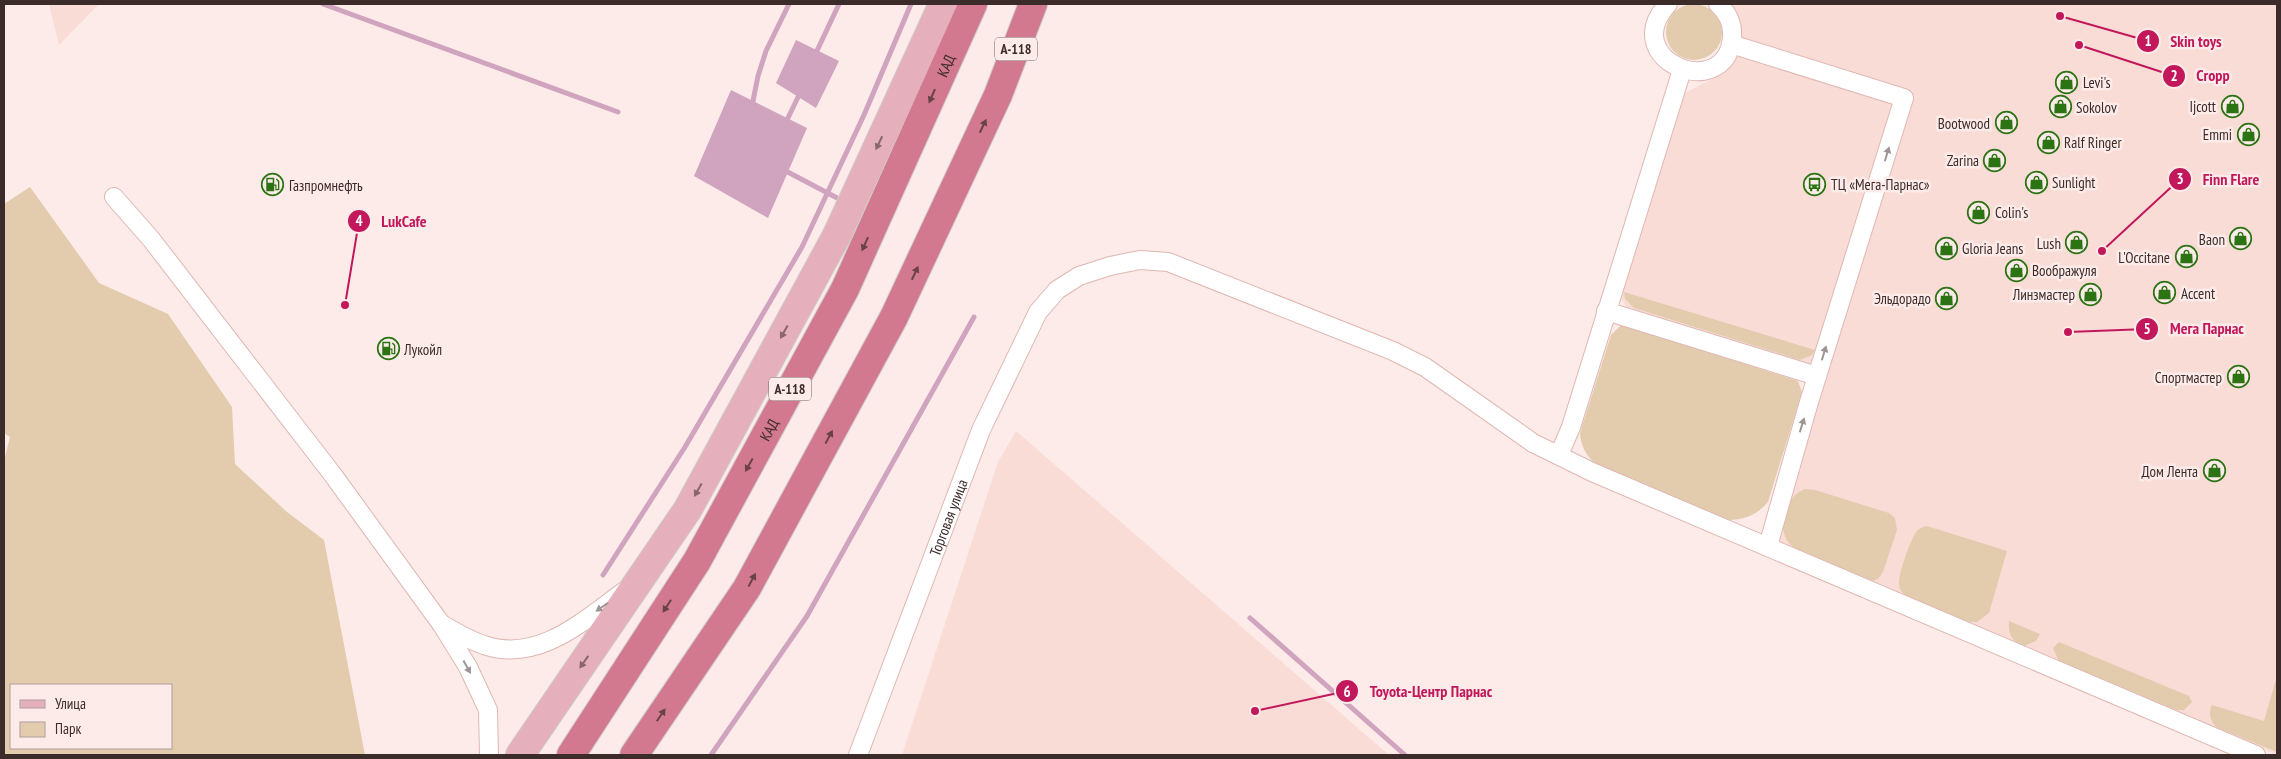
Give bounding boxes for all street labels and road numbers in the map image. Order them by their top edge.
road number: А-118 [995,38,1037,61]
street label: КАД [932,51,959,80]
road number: А-118 [769,378,811,400]
street label: КАД [755,415,782,444]
street label: Торговая улица [925,476,971,559]

